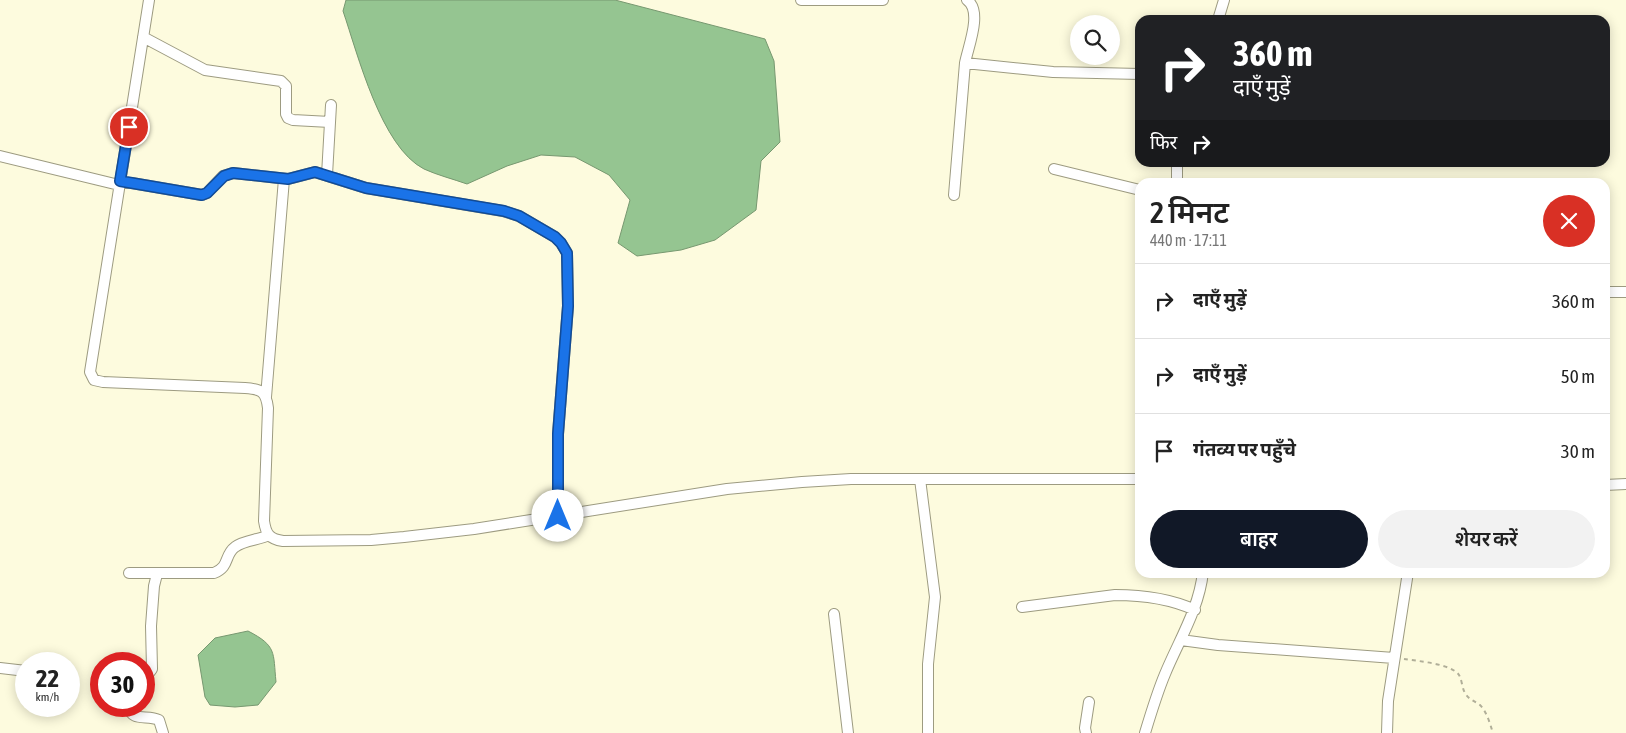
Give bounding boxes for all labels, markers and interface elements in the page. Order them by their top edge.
map controls [1070,15,1120,65]
button: search [1070,15,1120,65]
text: 360 m [1233,33,1312,73]
icon: right [1150,35,1215,100]
text: दाएँ मुड़ें [1233,74,1291,100]
pin [108,106,150,148]
icon: arrive [115,113,143,141]
icon: right [1187,130,1215,158]
text: फिर [1150,131,1177,153]
text: 2 मिनट [1150,195,1229,229]
button: close [1543,195,1595,247]
text: 440 m · 17:11 [1150,231,1227,249]
icon: right [1150,287,1178,315]
text: दाएँ मुड़ें [1193,288,1247,310]
text: 360 m [1552,290,1595,312]
icon: right [1150,362,1178,390]
text: दाएँ मुड़ें [1193,363,1247,385]
text: 50 m [1561,365,1595,387]
icon: arrive [1150,437,1178,465]
text: गंतव्य पर पहुँचे [1193,438,1296,460]
text: 30 m [1561,440,1595,462]
position arrow [531,489,583,541]
button: बाहर [1150,510,1368,568]
button: शेयर करें [1378,510,1595,568]
speed limit sign: 30 [90,652,155,717]
text: 22 [36,664,59,692]
text: km/h [36,690,59,704]

